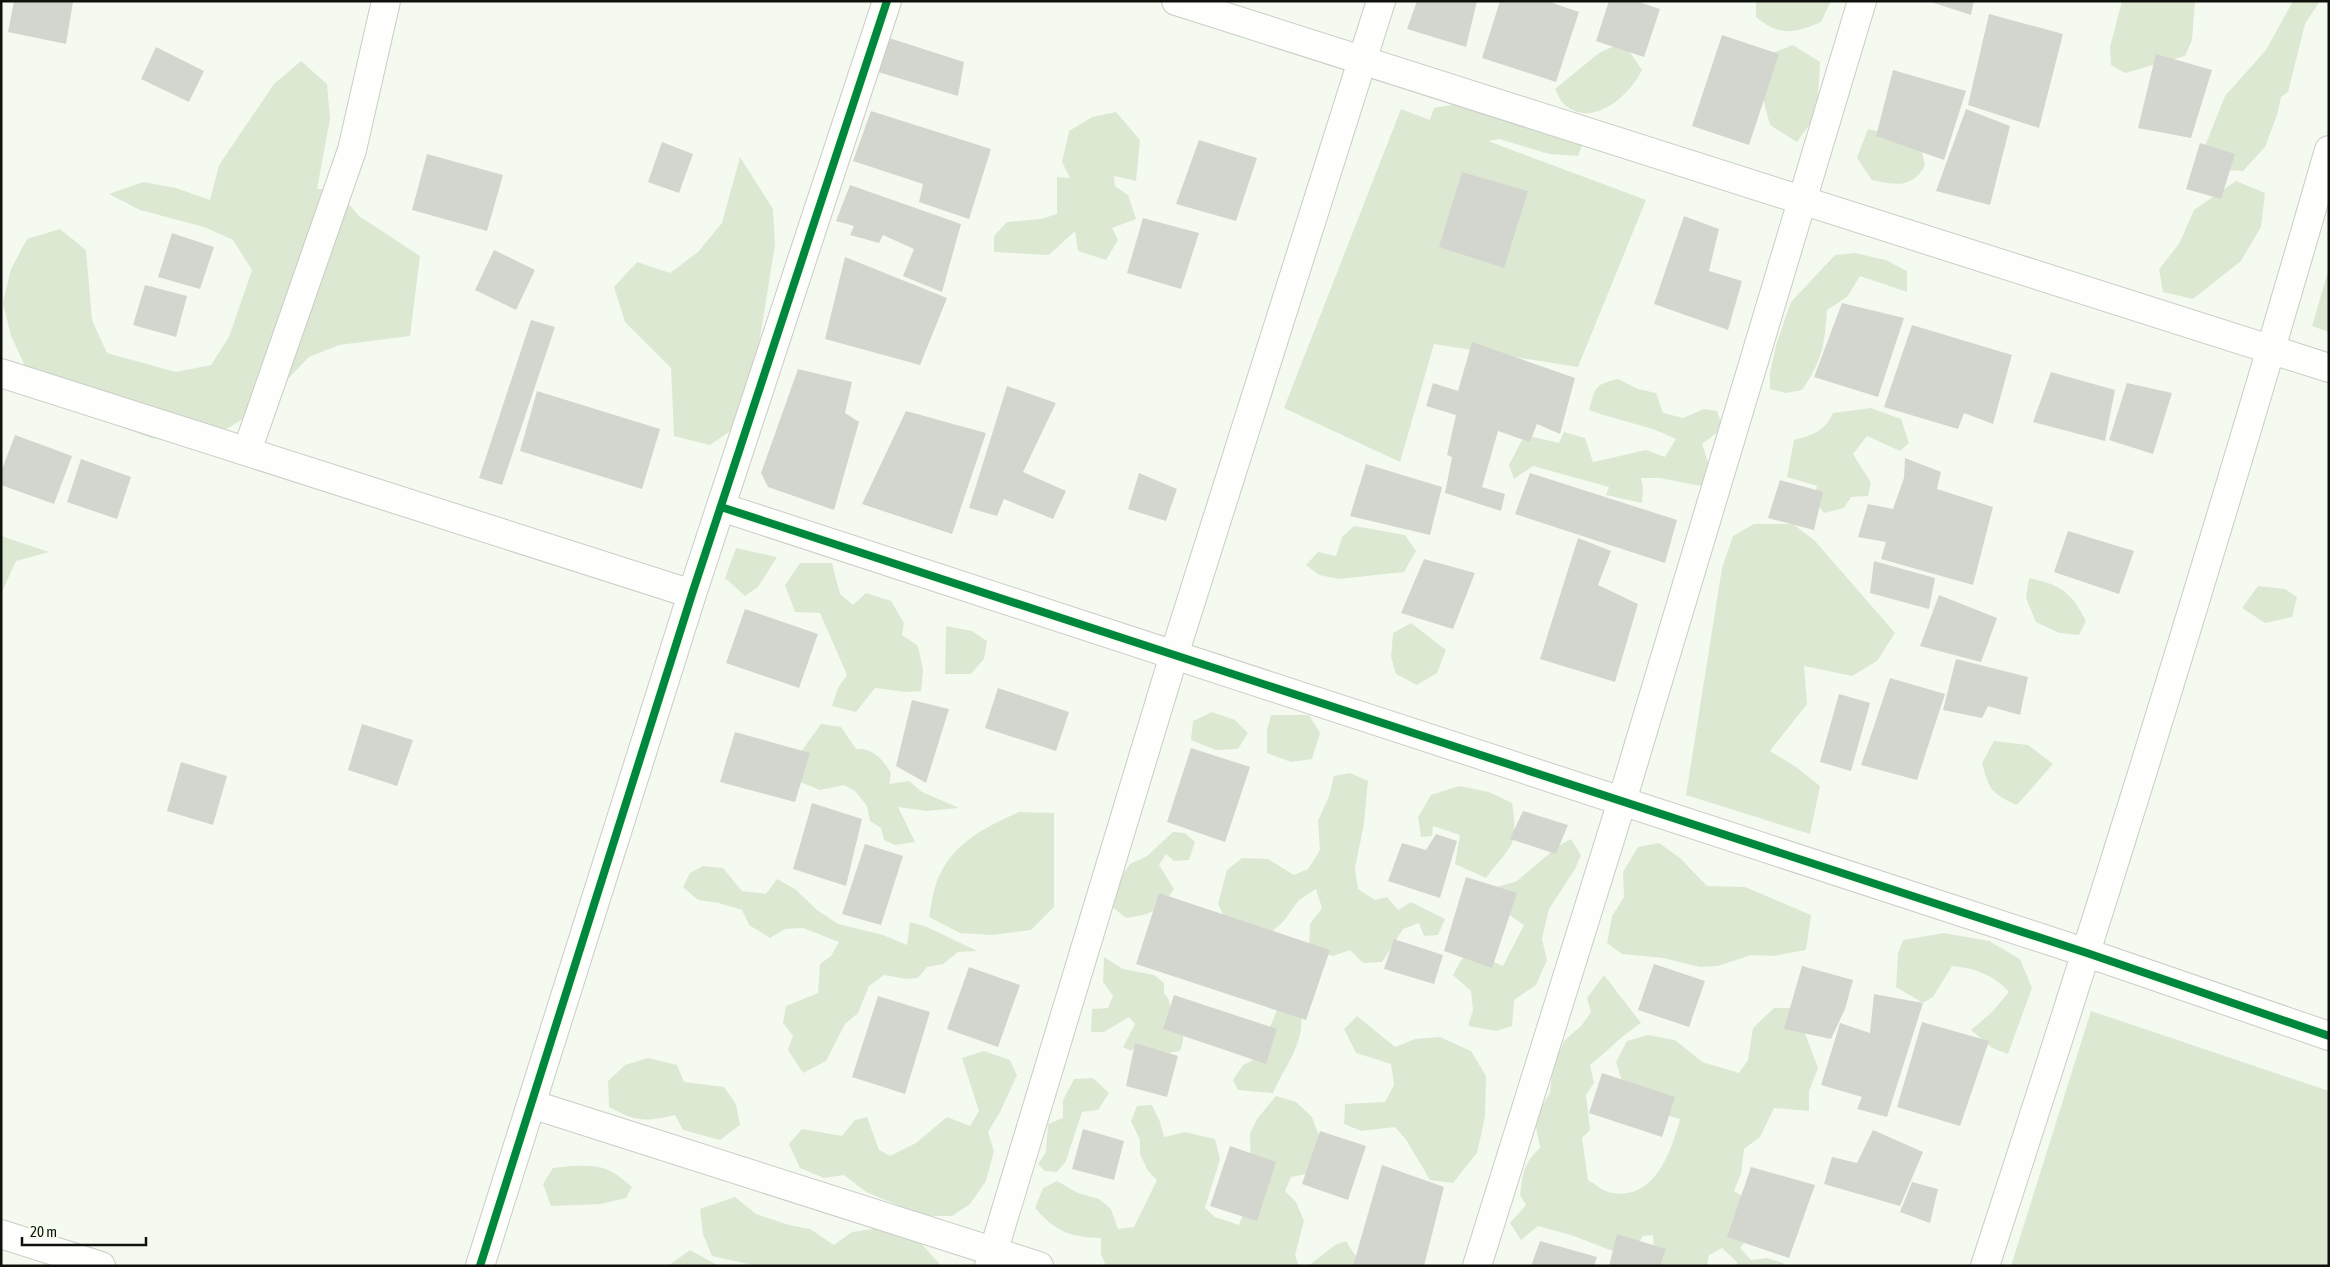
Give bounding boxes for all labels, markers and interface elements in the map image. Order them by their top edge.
scale bar [22,1214,146,1246]
text: 20 m [30,1223,57,1240]

